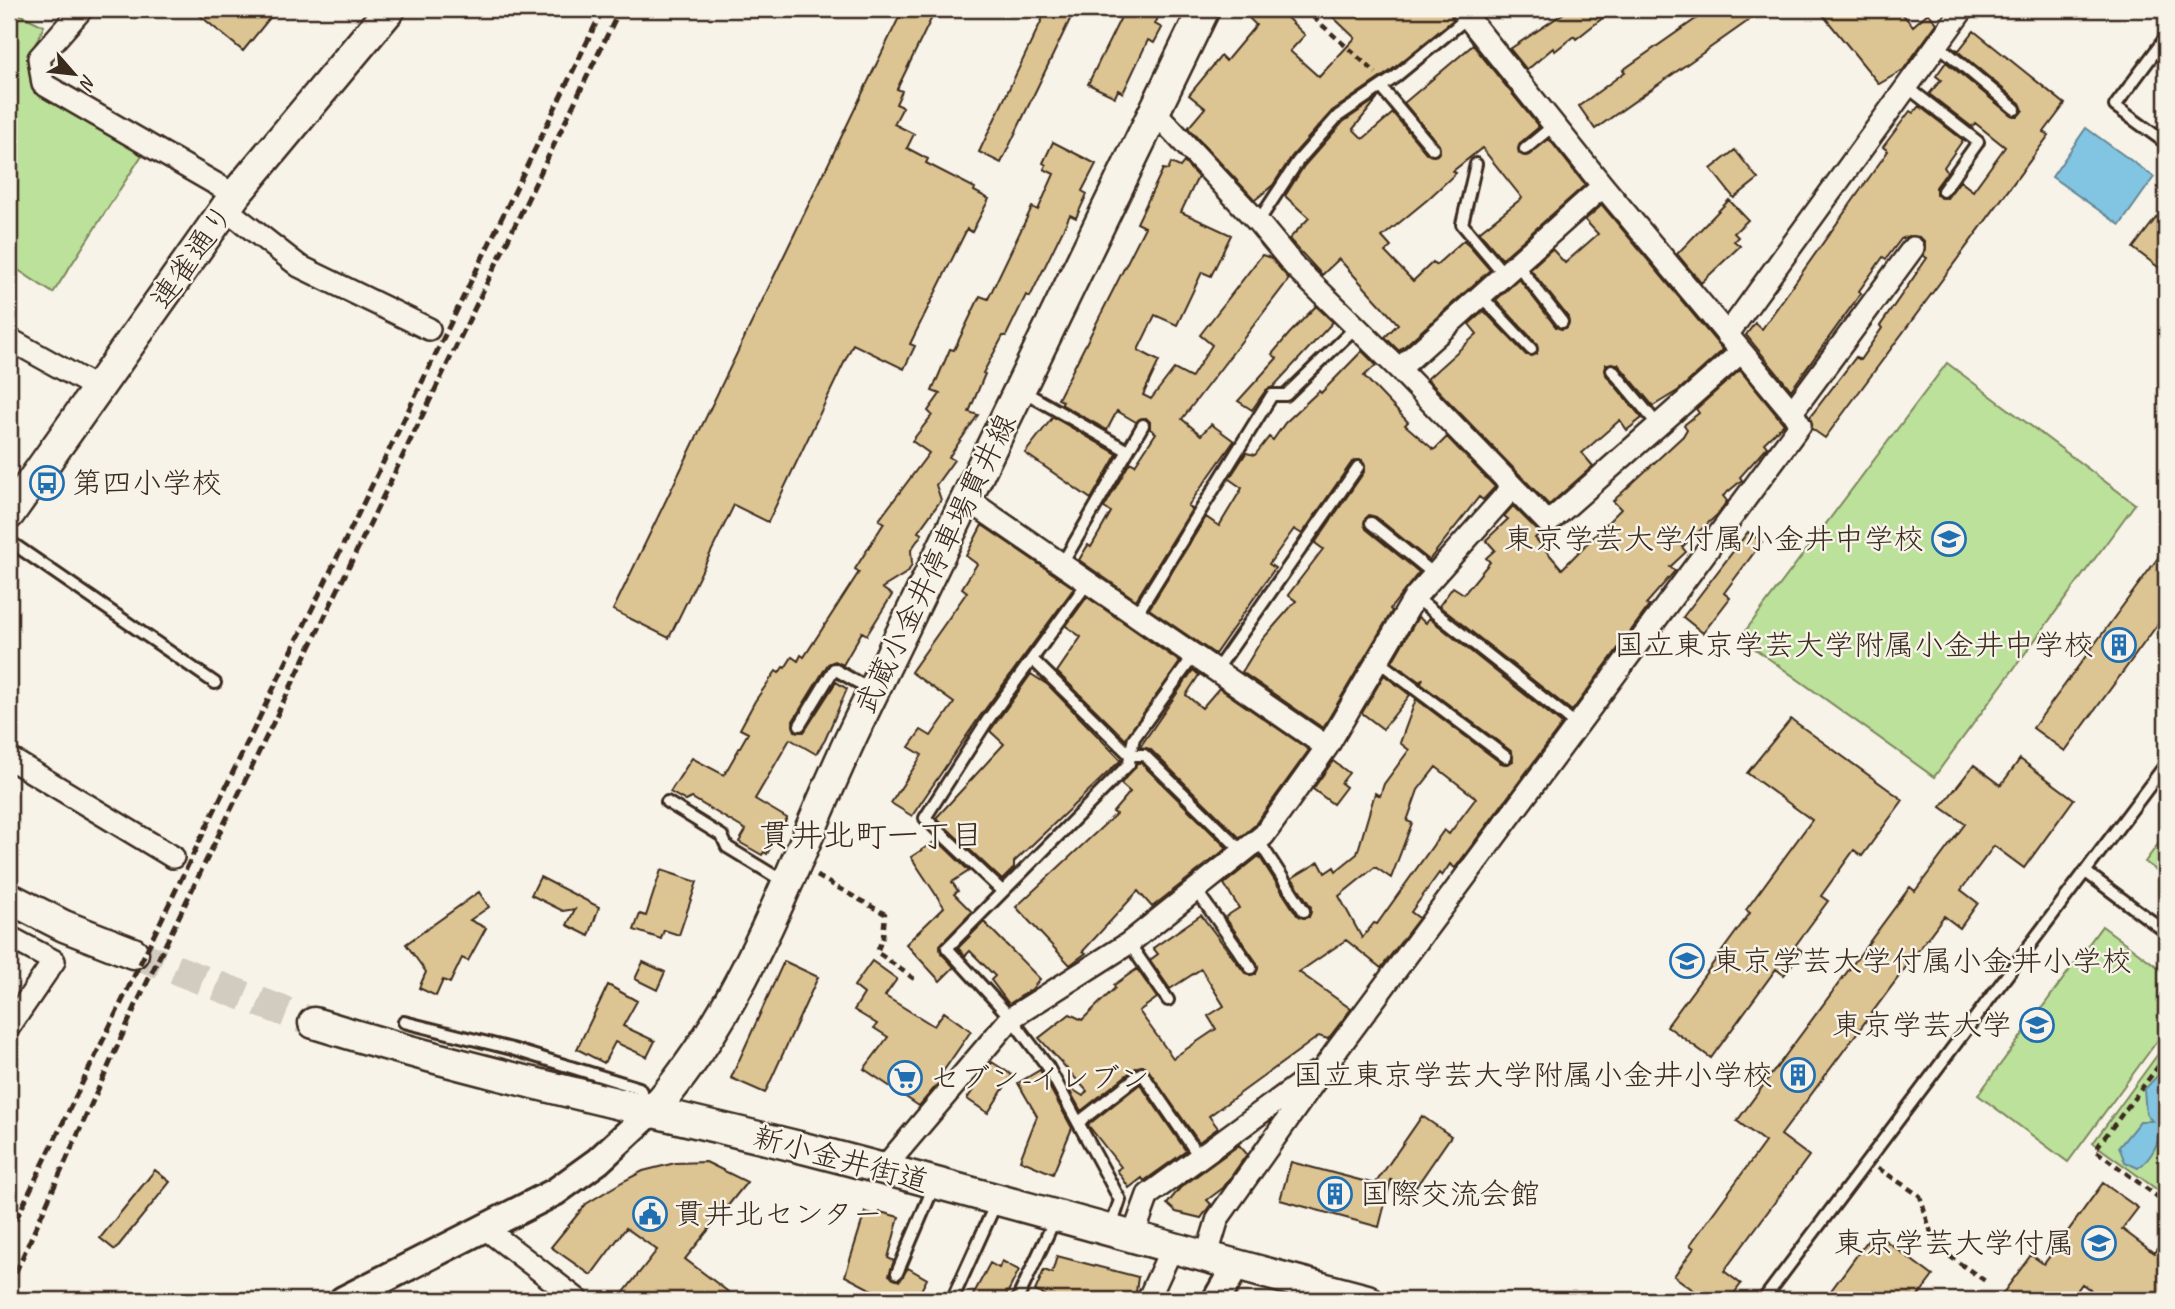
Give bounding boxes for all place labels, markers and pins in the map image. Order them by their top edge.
bus stop icon: 第四小学校 [28,464,66,502]
place label: 第四小学校 [72,464,222,502]
place label: 東京学芸大学付属小金井中学校 [1504,520,1924,558]
school or university icon: 東京学芸大学付属小金井中学校 [1930,520,1968,558]
place label: 国立東京学芸大学附属小金井中学校 [1614,626,2094,664]
building icon: 国立東京学芸大学附属小金井中学校 [2100,626,2138,664]
school or university icon: 東京学芸大学付属小金井小学校 [1668,942,1706,980]
place label: 東京学芸大学付属小金井小学校 [1712,942,2132,980]
place label: 東京学芸大学 [1832,1006,2012,1044]
school or university icon: 東京学芸大学 [2018,1006,2056,1044]
place label: 国立東京学芸大学附属小金井小学校 [1293,1056,1773,1094]
building icon: 国立東京学芸大学附属小金井小学校 [1779,1056,1817,1094]
supermarket icon: セブン-イレブン [886,1059,924,1097]
place label: セブン-イレブン [930,1059,1150,1097]
building icon: 国際交流会館 [1316,1175,1354,1213]
place label: 国際交流会館 [1360,1175,1540,1213]
public building icon: 貫井北センター [631,1195,669,1233]
place label: 貫井北センター [674,1195,883,1233]
place label: 東京学芸大学付属 [1834,1224,2074,1262]
school or university icon: 東京学芸大学付属 [2080,1224,2118,1262]

